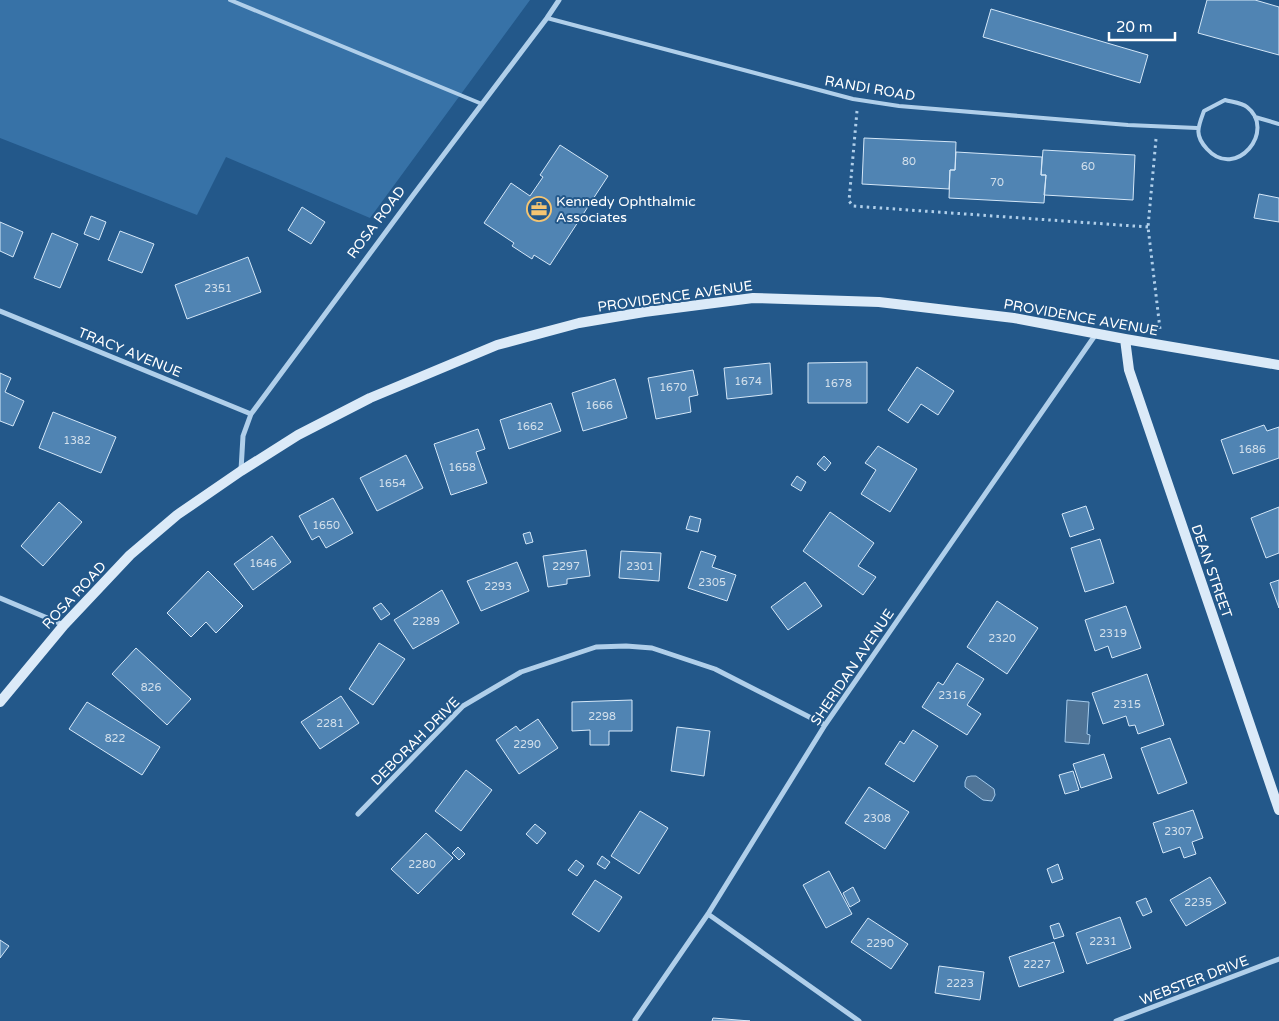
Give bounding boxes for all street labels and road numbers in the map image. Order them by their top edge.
street label: RANDI ROAD [823,72,917,105]
street label: ROSA ROAD [344,183,409,262]
street label: PROVIDENCE AVENUE [596,277,754,316]
street label: PROVIDENCE AVENUE [1002,296,1160,339]
street label: TRACY AVENUE [75,324,184,381]
street label: DEAN STREET [1188,522,1236,621]
street label: ROSA ROAD [39,558,110,633]
street label: SHERIDAN AVENUE [807,606,898,729]
street label: DEBORAH DRIVE [368,693,463,789]
street label: WEBSTER DRIVE [1137,952,1251,1009]

